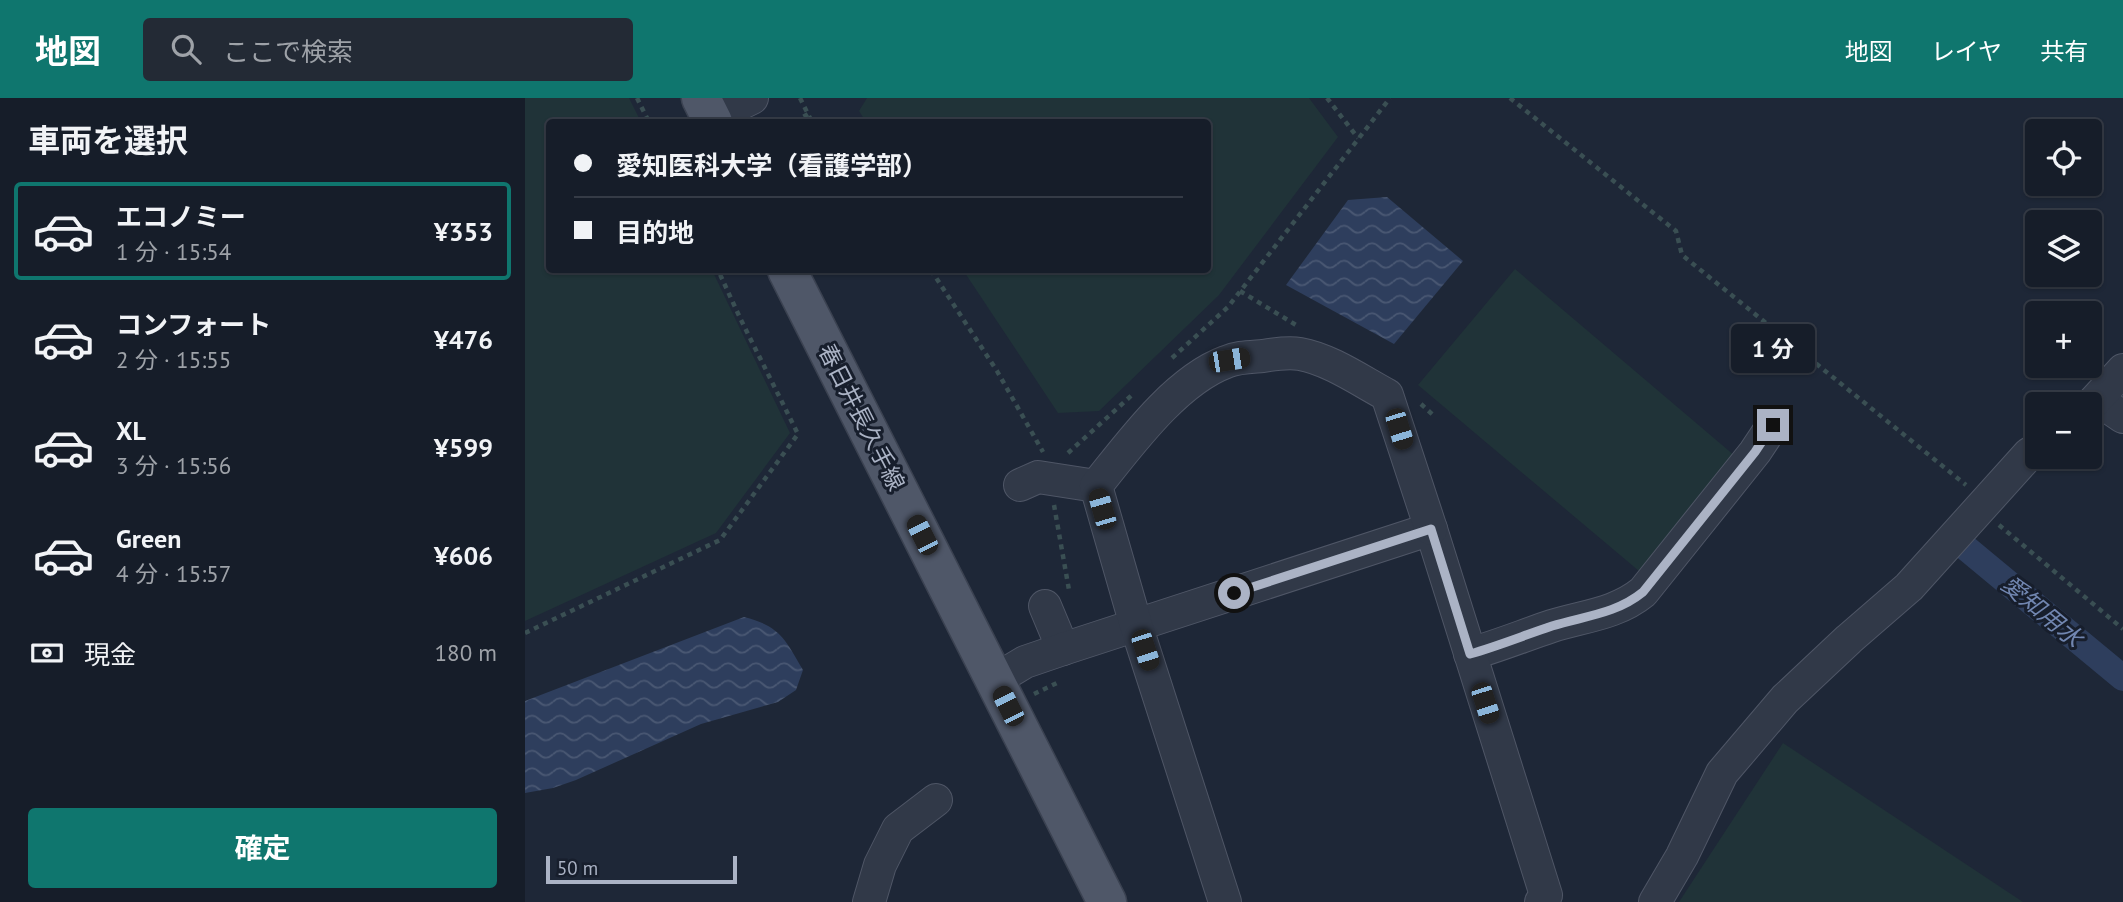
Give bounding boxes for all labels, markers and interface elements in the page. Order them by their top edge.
search box [143,18,633,81]
text: 地図 [35,29,101,72]
icon: search [167,30,205,68]
text: ここで検索 [223,35,353,68]
text: 地図 [1845,36,1893,67]
text: レイヤ [1931,36,2002,67]
text: 共有 [2040,36,2088,67]
text: 車両を選択 [28,119,188,161]
map controls [2025,119,2102,469]
button: locate [2025,119,2102,196]
text: 愛知医科大学（看護学部） [616,149,928,182]
icon: car [32,200,95,263]
text: エコノミー [116,200,246,233]
button: layers [2025,210,2102,287]
text: ¥353 [434,215,493,248]
text: 目的地 [616,216,694,249]
text: 1 分 · 15:54 [116,237,231,266]
button: + [2025,301,2102,378]
icon: car [32,308,95,371]
text: コンフォート [116,308,271,341]
text: ¥476 [434,323,493,356]
callout: 1 分 [1731,324,1815,372]
text: 1 分 [1752,334,1794,363]
street label: 春日井長久手線 [813,339,911,495]
text: 2 分 · 15:55 [116,345,231,374]
car [1207,346,1252,374]
button: − [2025,392,2102,469]
car [1383,406,1416,452]
route end [1757,409,1789,441]
text: XL [116,414,146,447]
icon: car [32,416,95,479]
text: ¥599 [434,431,493,464]
text: 3 分 · 15:56 [116,451,231,480]
car [1087,486,1118,532]
car [904,512,941,558]
text: Green [116,522,181,555]
icon: car [32,524,95,587]
text: ¥606 [434,539,493,572]
text: 4 分 · 15:57 [116,559,231,588]
water label: 愛知用水 [1995,568,2091,656]
route start [1218,577,1250,609]
car [1129,627,1162,673]
icon: cash [28,634,66,672]
text: 現金 [84,638,136,671]
text: 180 m [435,638,497,667]
car [1469,680,1502,726]
car [990,683,1027,729]
button: 確定 [28,808,497,888]
scale bar [546,853,737,885]
text: 50 m [557,856,598,880]

